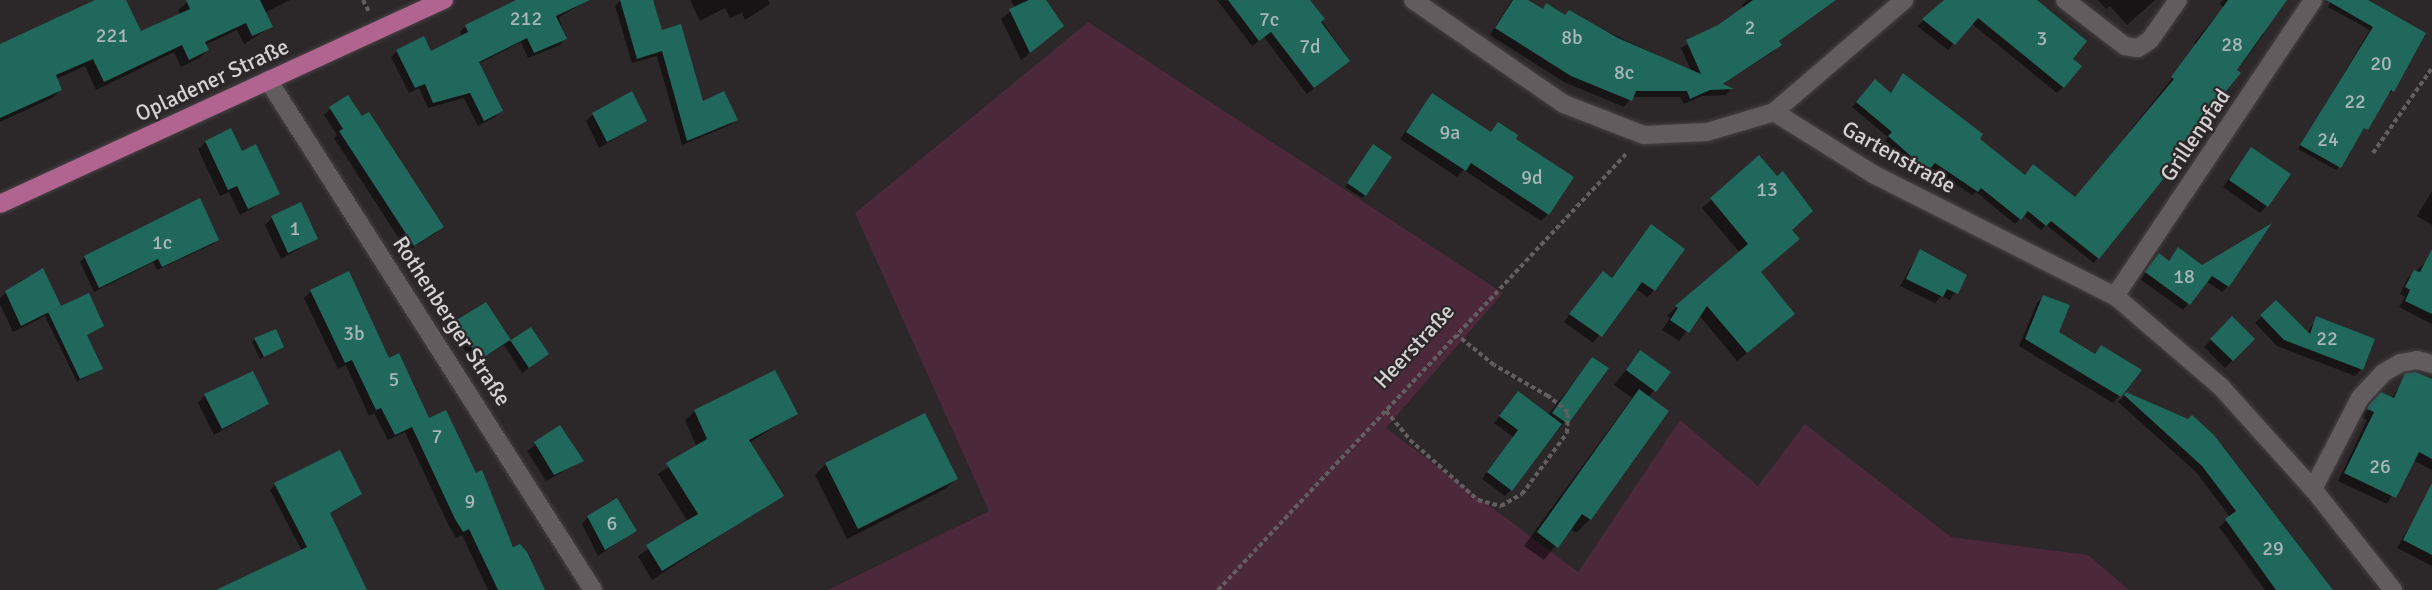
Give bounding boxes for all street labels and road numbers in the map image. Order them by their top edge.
street label: Opladener Straße [131,33,293,127]
street label: Grillenpfad [2154,84,2236,186]
street label: Gartenstraße [1838,115,1960,199]
street label: Rothenberger Straße [387,231,517,411]
street label: Heerstraße [1368,298,1460,394]

